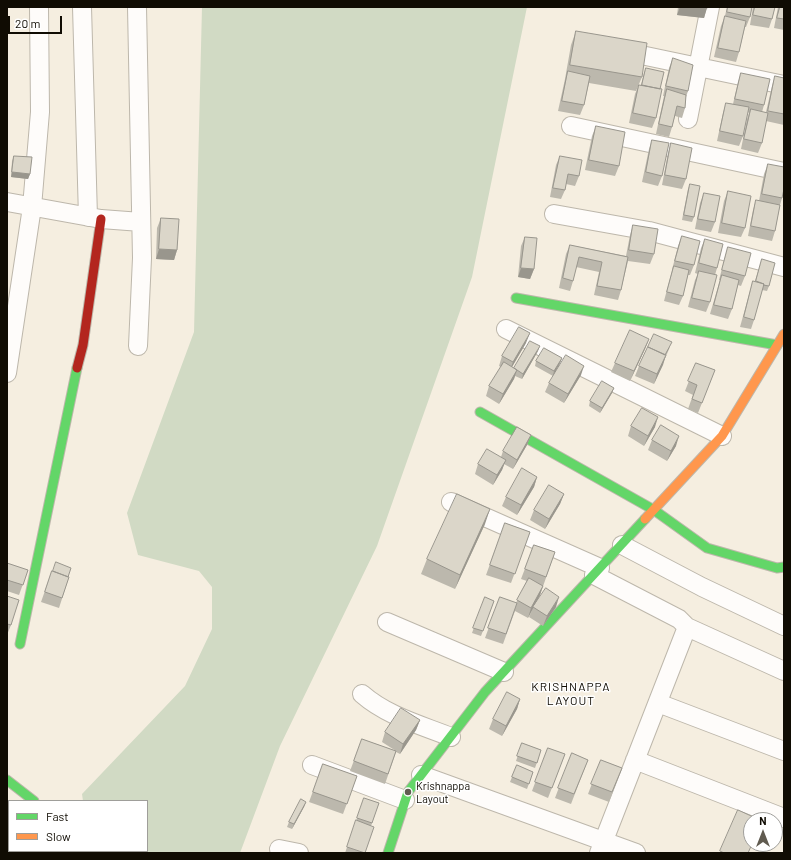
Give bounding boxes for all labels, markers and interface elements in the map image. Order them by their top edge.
scale bar [10,8,64,34]
text: 20 m [15,16,41,30]
district label: KRISHNAPPA LAYOUT [531,680,611,708]
place label: Krishnappa Layout [416,779,470,805]
marker: Krishnappa Layout [403,787,413,797]
legend [8,800,148,852]
text: Fast [46,809,69,823]
north arrow [743,812,783,852]
text: N [759,814,767,827]
text: Slow [46,829,71,843]

